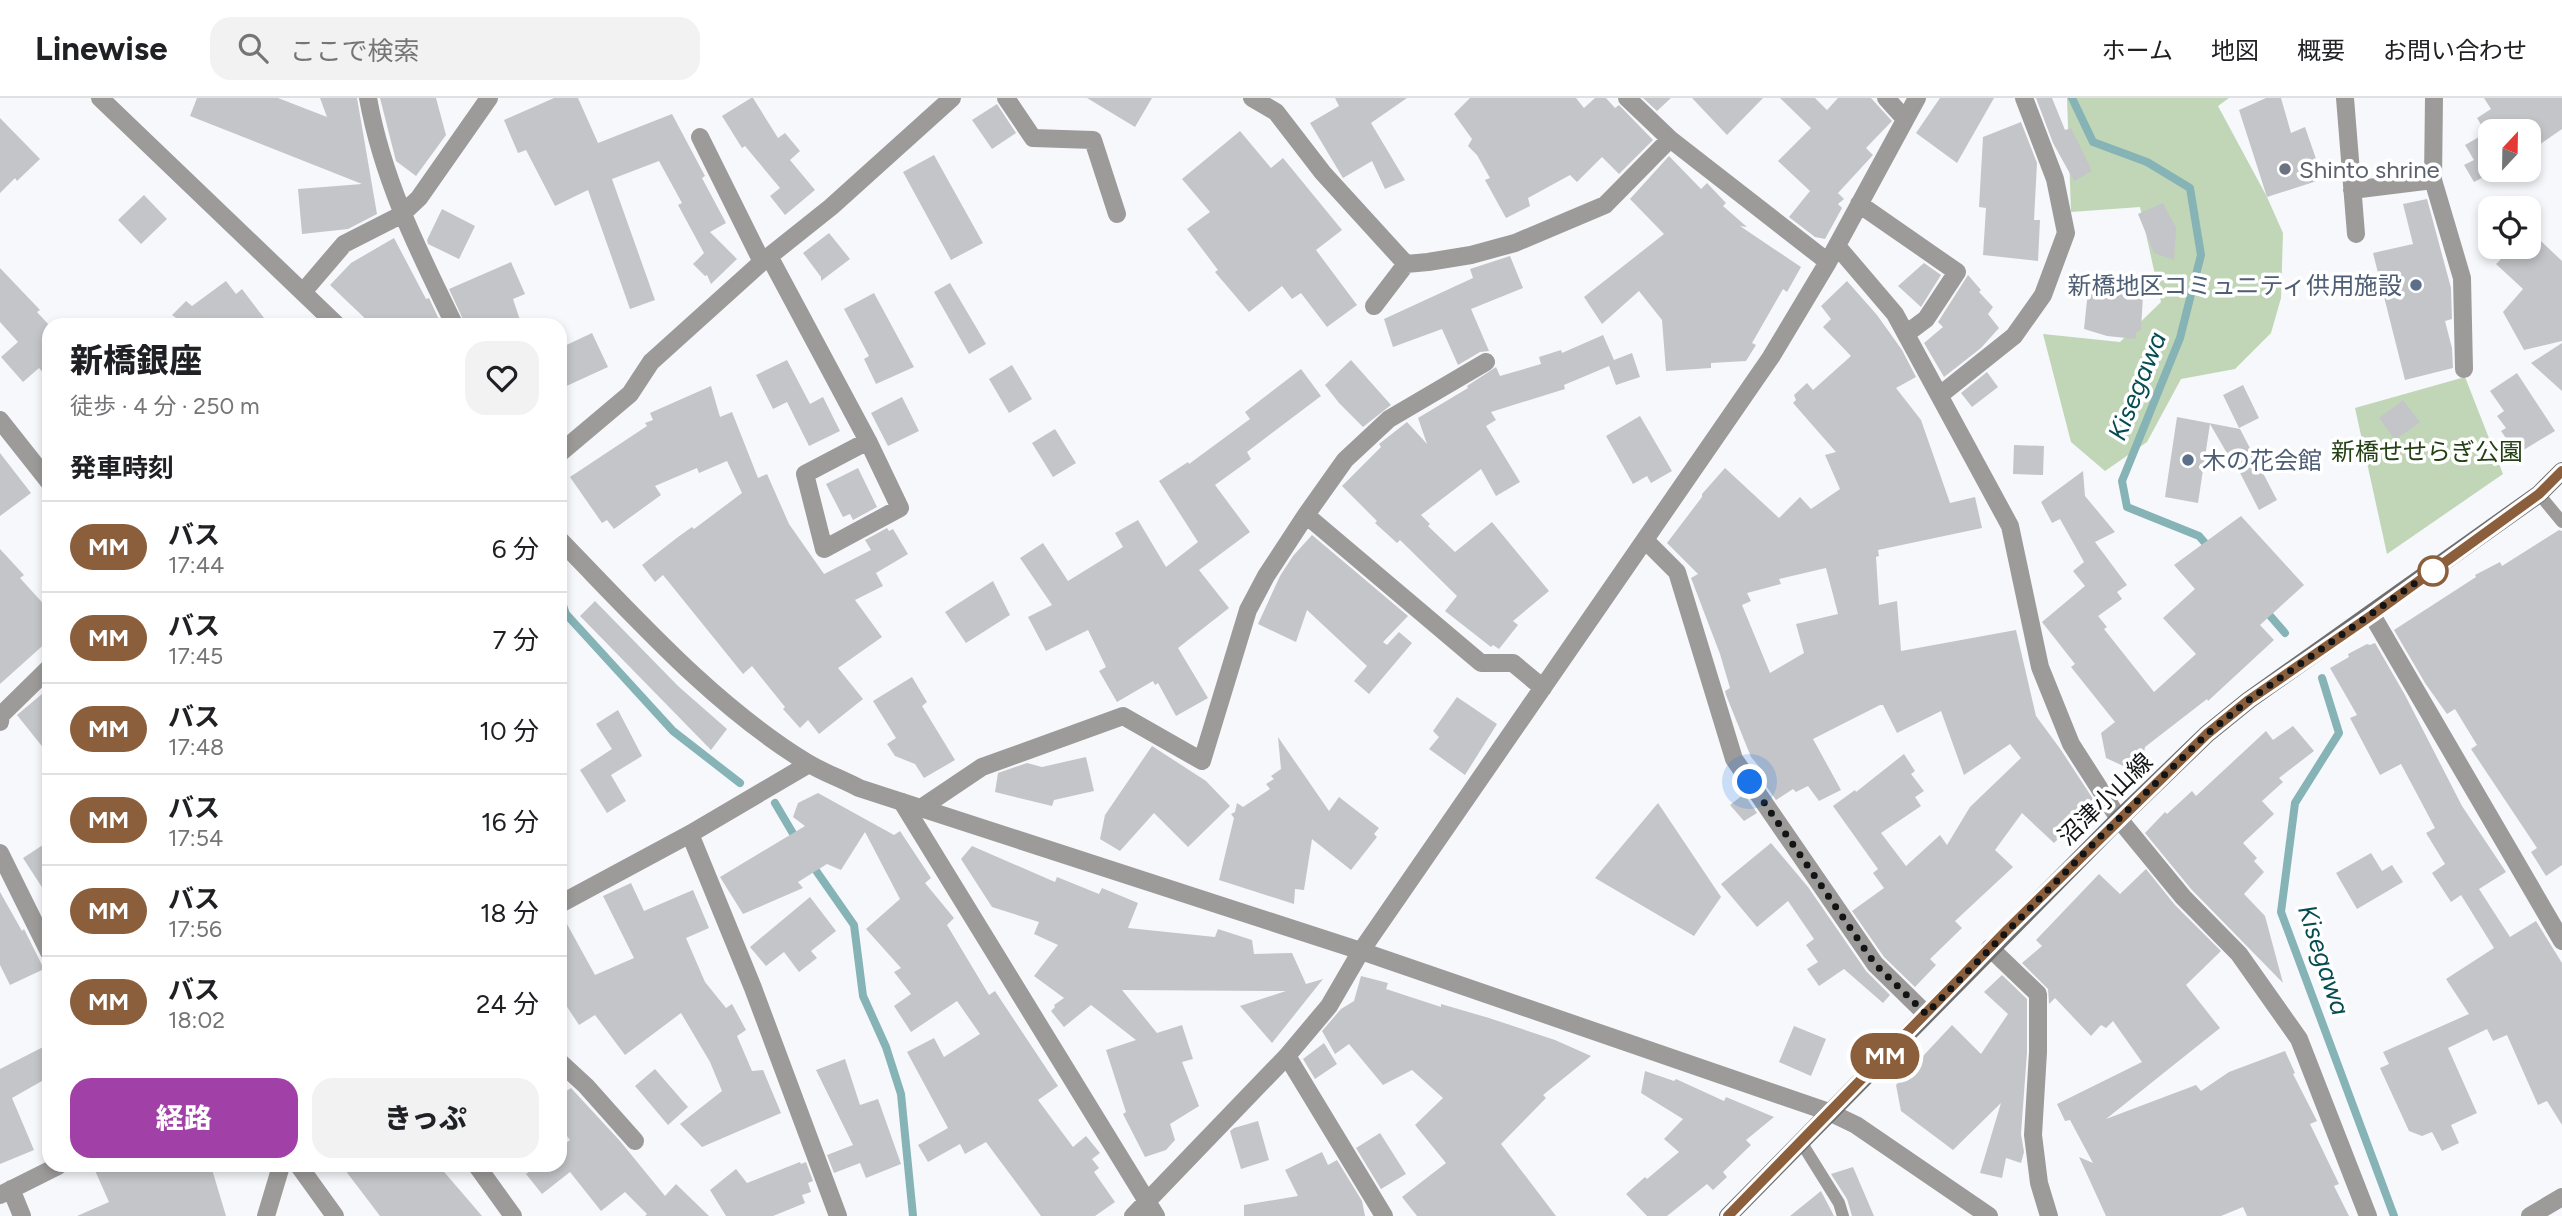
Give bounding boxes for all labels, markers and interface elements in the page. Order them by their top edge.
search box [210,17,700,80]
text: Linewise [35,29,168,68]
icon: search [234,29,272,67]
text: ここで検索 [290,35,420,67]
text: ホーム [2102,36,2173,65]
text: 地図 [2211,36,2259,65]
text: 概要 [2297,36,2345,65]
text: お問い合わせ [2383,36,2527,65]
north arrow [2478,119,2541,182]
map controls [2478,119,2541,259]
place label: Shinto shrine [2299,155,2440,184]
marker: Shinto shrine [2277,161,2293,177]
button: locate [2478,196,2541,259]
place label: 新橋地区コミュニティ供用施設 [2067,271,2402,300]
marker: 新橋地区コミュニティ供用施設 [2408,277,2424,293]
water label: Kisegawa [2101,327,2173,445]
text: 新橋銀座 [70,341,202,380]
button: heart [465,341,539,415]
text: 徒歩 · 4 分 · 250 m [70,392,259,420]
park label: 新橋せせらぎ公園 [2331,437,2523,466]
place label: 木の花会館 [2202,446,2322,475]
text: 発車時刻 [70,452,174,484]
marker: 木の花会館 [2180,452,2196,468]
text: バス [168,519,220,551]
text: MM [88,532,129,561]
text: 6 分 [492,533,539,565]
text: 17:44 [168,551,224,579]
unlabelled marker [2418,556,2448,586]
text: バス [168,610,220,642]
text: MM [88,623,129,652]
text: 7 分 [493,624,539,656]
text: 17:45 [168,642,223,670]
text: バス [168,701,220,733]
text: MM [88,714,129,743]
text: 10 分 [479,715,539,747]
text: 17:48 [168,733,224,761]
street label: 沼津小山線 [2052,747,2158,851]
your location [1732,764,1767,799]
text: バス [168,792,220,824]
text: MM [88,805,129,834]
text: 16 分 [481,806,539,838]
text: 17:54 [168,824,223,852]
text: バス [168,883,220,915]
text: MM [88,896,129,925]
text: 18 分 [480,897,539,929]
water label: Kisegawa [2291,901,2357,1019]
text: 17:56 [168,915,222,943]
text: バス [168,974,220,1006]
text: MM [88,987,129,1016]
text: 24 分 [476,988,539,1020]
text: 18:02 [168,1006,225,1034]
line badge: MM [1854,1033,1916,1079]
text: MM [1864,1041,1906,1070]
button: 経路 [70,1078,298,1158]
button: きっぷ [312,1078,539,1158]

